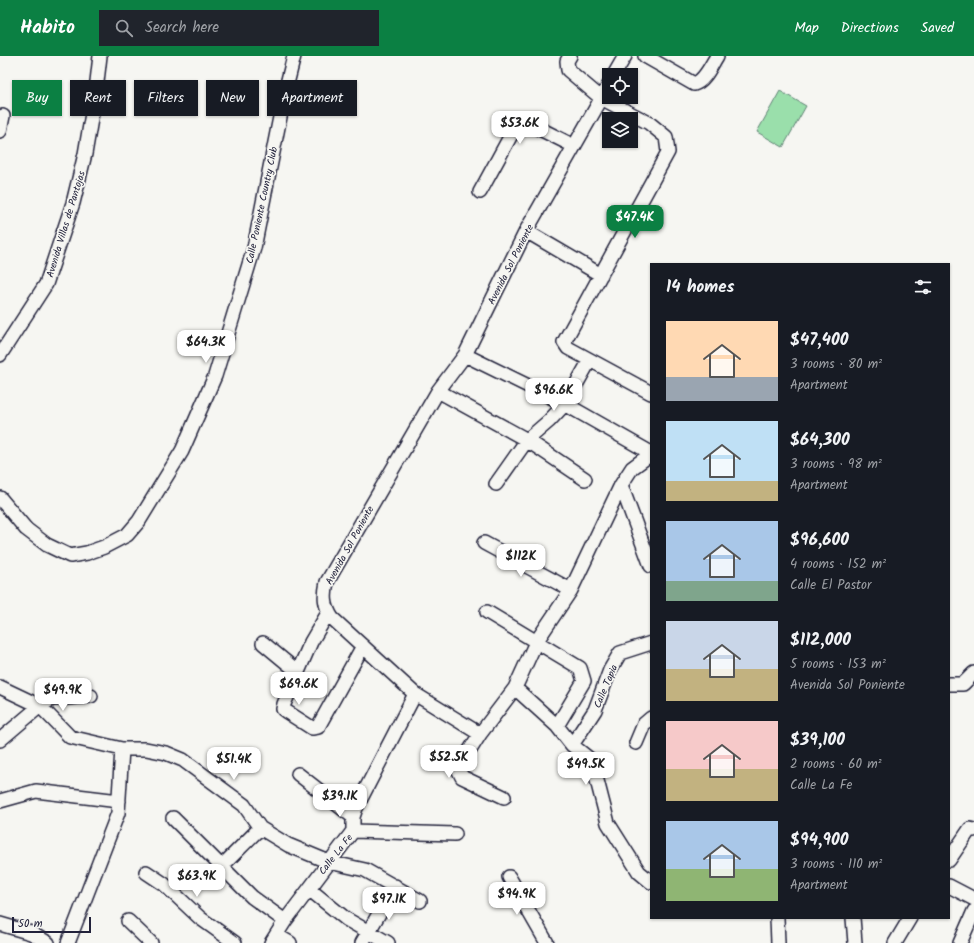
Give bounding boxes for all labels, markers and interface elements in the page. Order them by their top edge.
search box [99,10,379,46]
text: Habito [20,13,75,43]
text: Search here [145,16,219,40]
icon: search [113,17,135,39]
text: Map [794,17,819,39]
text: Directions [841,17,899,39]
text: Saved [921,17,954,39]
map controls [602,68,638,148]
button: locate [602,68,638,104]
chip: Buy [12,80,62,116]
chip: Rent [70,80,126,116]
chip: Filters [134,80,198,116]
chip: New [206,80,259,116]
chip: Apartment [267,80,357,116]
pin: $53.6K [487,111,553,145]
button: layers [602,112,638,148]
text: $53.6K [500,113,540,134]
street label: Calle Poniente Country Club [242,145,282,265]
street label: Avenida Villas de Pantojas [42,168,90,280]
pin: $47.4K [602,205,668,239]
text: $47.4K [616,207,654,228]
street label: Avenida Sol Poniente [484,221,538,307]
text: 14 homes [666,274,734,301]
icon: filters [912,276,934,298]
text: $47,400 [790,327,849,354]
pin: $64.3K [173,330,239,364]
text: $64.3K [186,332,226,353]
icon: home [698,337,746,385]
text: 3 rooms · 80 m² [790,354,882,375]
text: Apartment [790,375,848,396]
pin: $96.6K [521,378,587,412]
text: $96.6K [534,380,574,401]
text: $64,300 [790,427,850,454]
icon: home [698,437,746,485]
text: 3 rooms · 98 m² [790,454,882,475]
text: Apartment [790,475,848,496]
street label: Avenida Sol Poniente [321,503,379,588]
text: $96,600 [790,527,849,554]
icon: home [698,537,746,585]
pin: $112K [493,544,549,578]
text: $112K [506,546,536,567]
text: 4 rooms · 152 m² [790,554,886,575]
text: Calle El Pastor [790,575,871,596]
text: $112,000 [790,627,851,654]
icon: home [698,637,746,685]
text: 5 rooms · 153 m² [790,654,886,675]
street label: Calle Tapia [590,662,622,711]
pin: $69.6K [266,672,332,706]
text: $69.6K [279,674,319,695]
text: Avenida Sol Poniente [790,675,905,696]
pin: $49.9K [30,678,96,712]
text: $49.9K [44,680,82,701]
text: $39,100 [790,727,845,754]
icon: home [698,737,746,785]
pin: $52.5K [416,745,482,779]
pin: $51.4K [201,747,267,781]
text: $52.5K [429,747,469,768]
text: $51.4K [216,749,252,770]
pin: $49.5K [553,752,619,786]
text: $49.5K [567,754,605,775]
text: 2 rooms · 60 m² [790,754,882,775]
text: Calle La Fe [790,775,852,796]
pin: $39.1K [307,784,373,818]
text: $39.1K [322,786,358,807]
text: $94,900 [790,827,848,854]
street label: Calle La Fe [315,830,357,878]
icon: home [698,837,746,885]
text: 3 rooms · 110 m² [790,854,882,875]
pin: $63.9K [164,864,230,898]
text: $63.9K [177,866,217,887]
text: Apartment [790,875,848,896]
pin: $94.9K [484,882,550,916]
text: $94.9K [498,884,536,905]
pin: $97.1K [356,887,422,921]
text: $97.1K [371,889,407,910]
scale bar [12,915,91,934]
text: 50 m [18,915,43,933]

